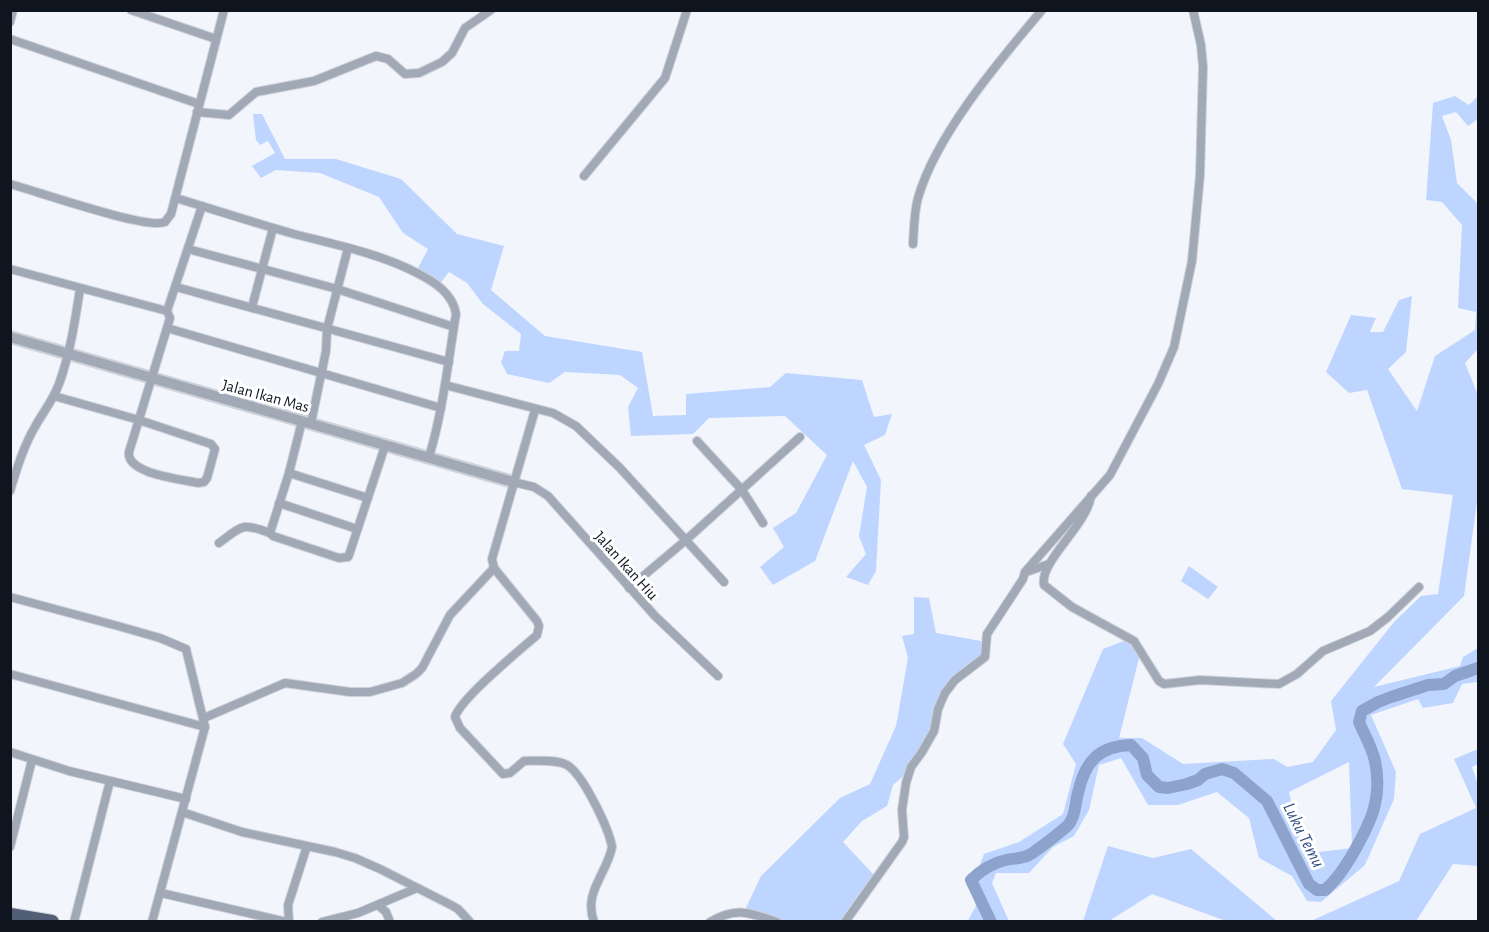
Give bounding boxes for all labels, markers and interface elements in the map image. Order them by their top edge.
street label: Jalan Ikan Mas [221,377,311,415]
street label: Jalan Ikan Hiu [591,528,661,603]
water label: Luku Temu [1279,800,1327,871]

